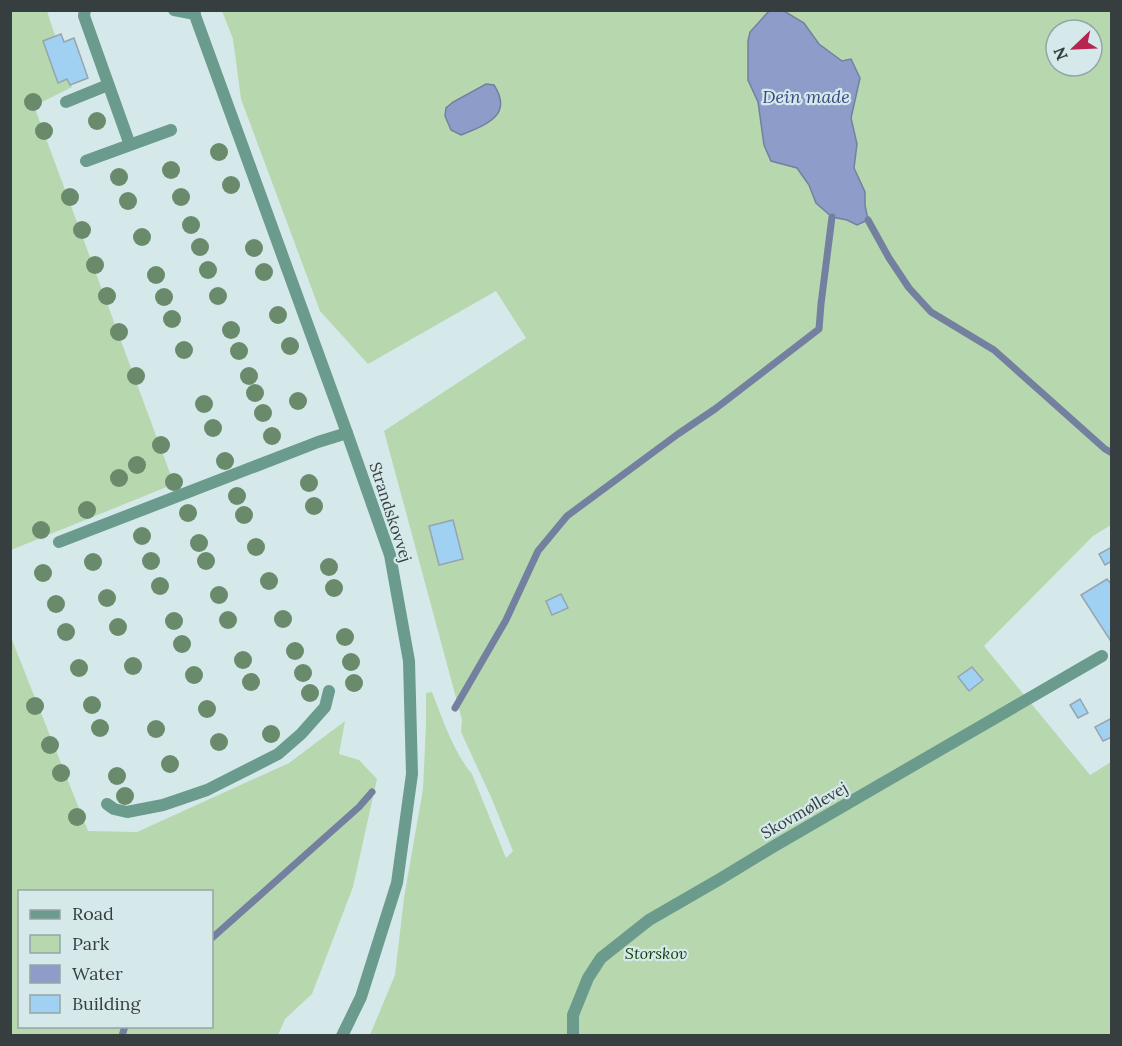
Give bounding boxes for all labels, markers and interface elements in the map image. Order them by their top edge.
north arrow [1044,18,1104,78]
text: N [1049,44,1072,63]
water label: Dein made [762,85,850,108]
street label: Strandskovvej [365,459,417,565]
street label: Skovmøllevej [757,777,851,843]
legend [18,890,213,1028]
text: Road [72,902,114,925]
text: Park [72,932,110,955]
park label: Storskov [625,943,687,963]
text: Water [72,962,123,985]
text: Building [72,992,142,1015]

